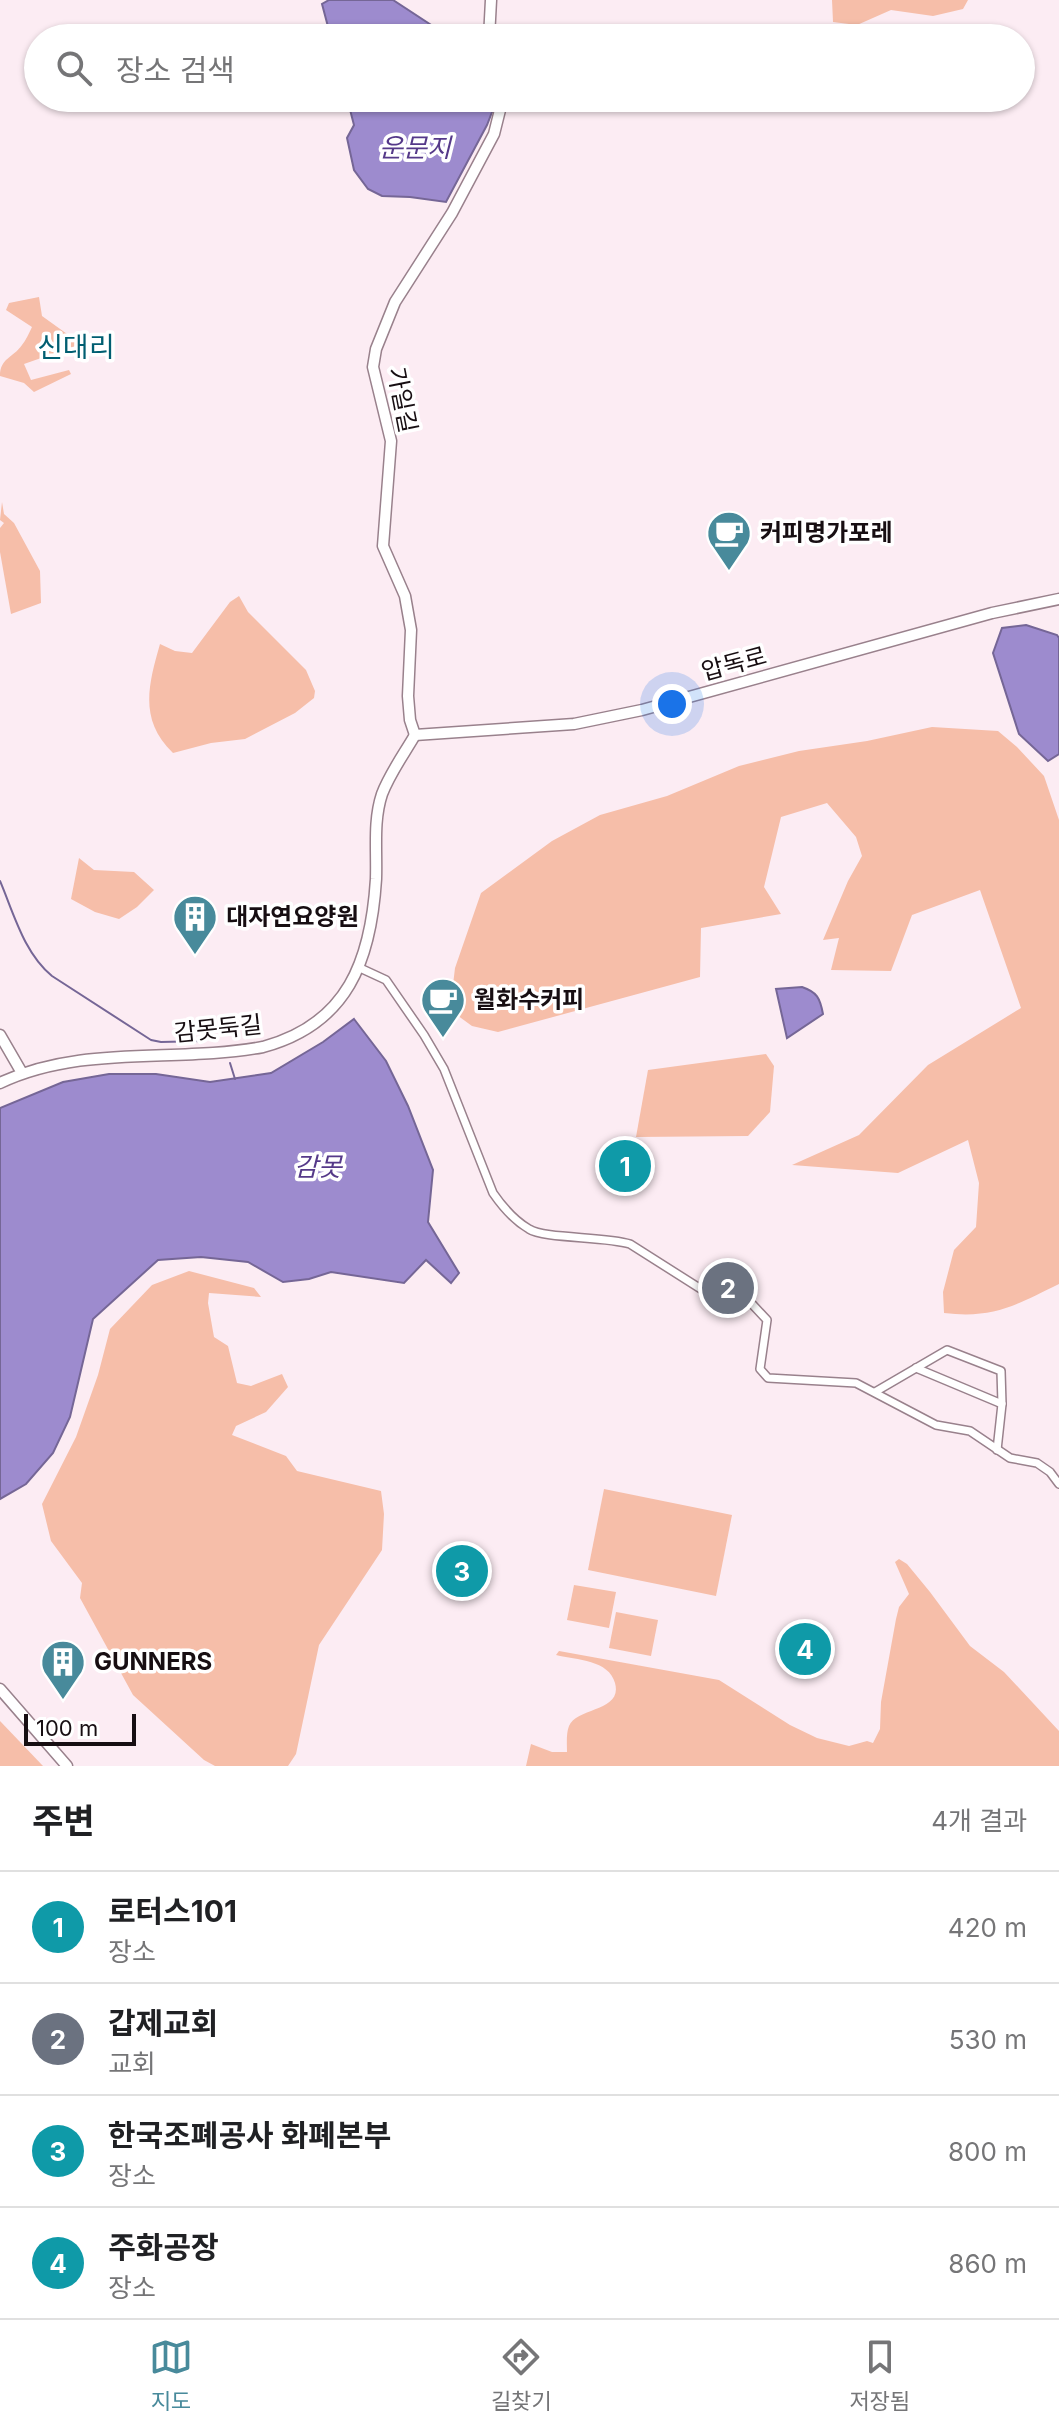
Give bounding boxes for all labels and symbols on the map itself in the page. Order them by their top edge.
water label: 운문지 [379,132,453,163]
district label: 신대리 [37,330,115,364]
street label: 가일길 [382,365,423,435]
cafe icon: 커피명가포레 [705,509,753,572]
place label: 커피명가포레 [760,518,892,547]
street label: 압독로 [698,641,770,686]
your location [652,684,692,724]
building icon: 대자연요양원 [171,893,219,956]
place label: 대자연요양원 [226,902,358,931]
cafe icon: 월화수커피 [419,976,467,1039]
place label: 월화수커피 [474,985,584,1014]
street label: 감못둑길 [173,1009,263,1048]
pin: 1 [599,1136,651,1196]
water label: 감못 [294,1151,344,1182]
pin: 2 [702,1258,754,1318]
pin: 3 [436,1541,488,1601]
pin: 4 [779,1619,831,1679]
building icon: GUNNERS [39,1638,87,1701]
place label: GUNNERS [94,1647,212,1676]
scale bar [24,1710,136,1746]

